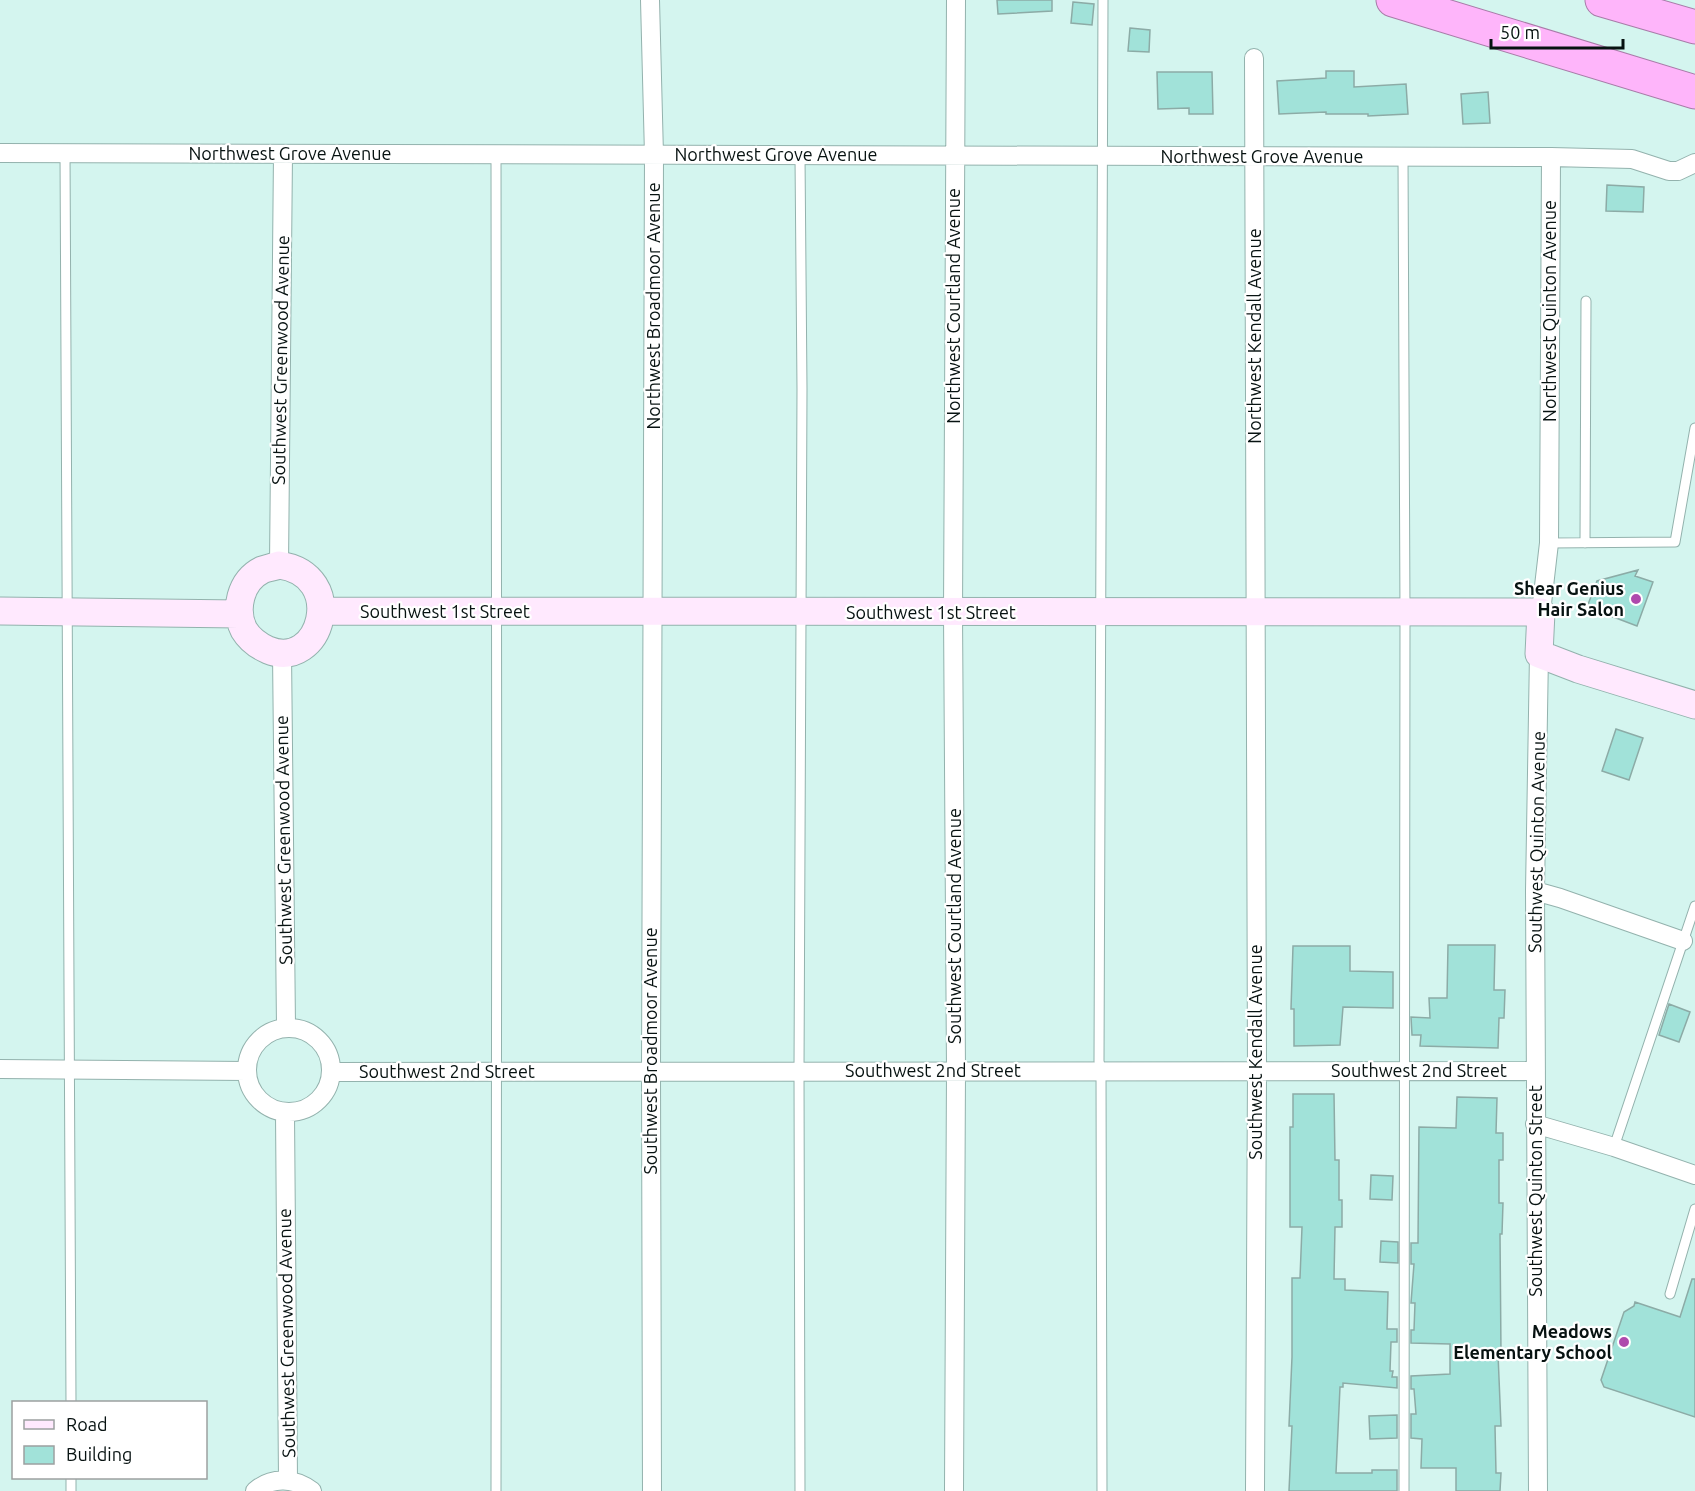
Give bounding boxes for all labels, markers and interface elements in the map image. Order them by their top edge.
scale bar [1491,12,1623,50]
text: 50 m [1500,22,1540,42]
street label: Northwest Grove Avenue [188,143,392,163]
street label: Northwest Grove Avenue [674,144,878,164]
street label: Northwest Grove Avenue [1160,146,1364,166]
street label: Northwest Broadmoor Avenue [643,182,663,430]
street label: Northwest Courtland Avenue [943,188,963,424]
street label: Northwest Quinton Avenue [1539,200,1560,422]
street label: Northwest Kendall Avenue [1244,228,1264,444]
street label: Southwest Greenwood Avenue [268,235,292,485]
place label: Shear Genius Hair Salon [1514,578,1624,619]
marker: Shear Genius Hair Salon [1629,592,1643,606]
street label: Southwest 1st Street [360,601,530,621]
street label: Southwest 1st Street [846,602,1016,622]
street label: Southwest Greenwood Avenue [271,715,295,965]
street label: Southwest Quinton Avenue [1524,731,1549,953]
street label: Southwest Courtland Avenue [944,808,964,1044]
street label: Southwest Broadmoor Avenue [640,927,660,1175]
street label: Southwest Kendall Avenue [1245,944,1265,1160]
street label: Southwest 2nd Street [845,1060,1021,1080]
street label: Southwest 2nd Street [1331,1060,1507,1080]
street label: Southwest 2nd Street [359,1061,535,1081]
street label: Southwest Quinton Street [1525,1085,1546,1297]
street label: Southwest Greenwood Avenue [274,1208,298,1458]
place label: Meadows Elementary School [1453,1321,1613,1362]
marker: Meadows Elementary School [1617,1335,1631,1349]
legend [12,1401,207,1479]
text: Road [66,1414,108,1434]
text: Building [66,1444,132,1464]

